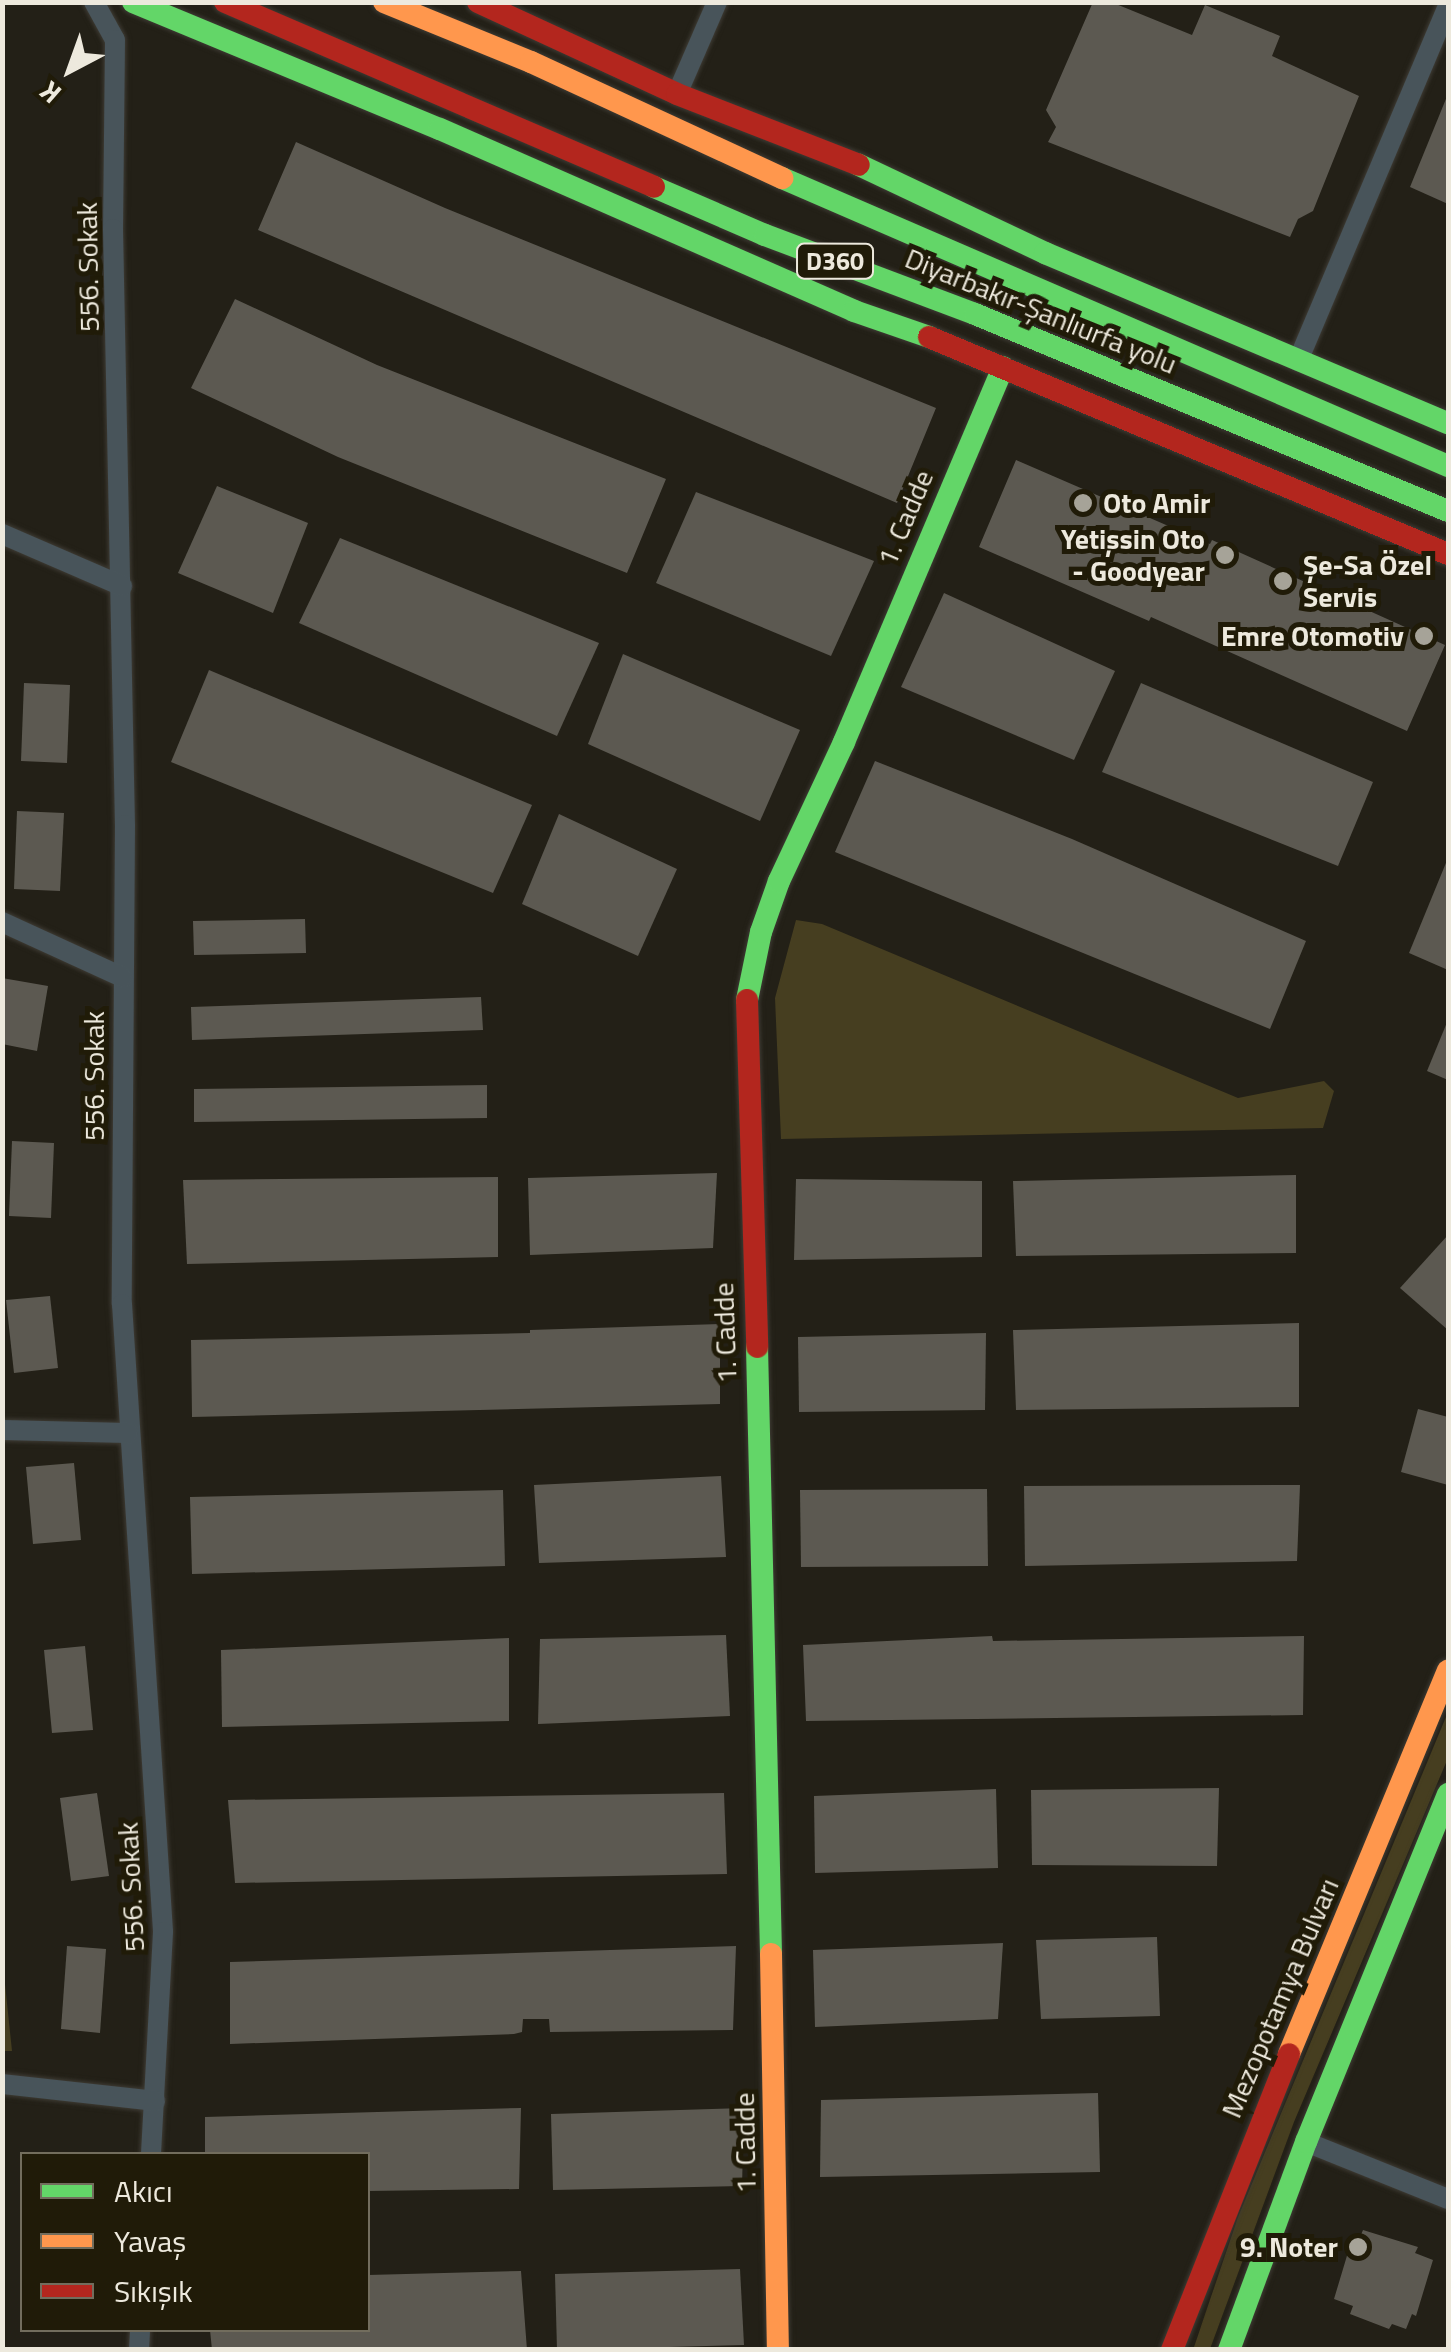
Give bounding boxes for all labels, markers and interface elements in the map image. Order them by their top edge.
north arrow [20,20,120,120]
text: K [30,71,70,115]
street label: 556. Sokak [70,202,106,332]
road number: D360 [795,241,875,281]
street label: Diyarbakır-Şanlıurfa yolu [900,241,1182,381]
street label: 1. Cadde [870,465,940,571]
place label: Oto Amir [1103,486,1210,520]
marker: Oto Amir [1072,492,1094,514]
place label: Yetişsin Oto - Goodyear [1061,522,1205,588]
marker: Yetişsin Oto - Goodyear [1214,544,1236,566]
place label: Şe-Sa Özel Servis [1303,548,1432,614]
marker: Şe-Sa Özel Servis [1272,570,1294,592]
place label: Emre Otomotiv [1221,619,1404,653]
marker: Emre Otomotiv [1413,625,1435,647]
street label: 556. Sokak [77,1011,111,1141]
street label: 1. Cadde [706,1282,744,1384]
street label: 556. Sokak [111,1821,151,1953]
street label: Mezopotamya Bulvarı [1214,1873,1346,2123]
street label: 1. Cadde [727,2092,763,2194]
legend [20,2152,370,2332]
text: Akıcı [114,2168,172,2214]
text: Yavaş [114,2218,186,2264]
place label: 9. Noter [1240,2230,1338,2264]
marker: 9. Noter [1347,2236,1369,2258]
text: Sıkışık [114,2268,193,2314]

